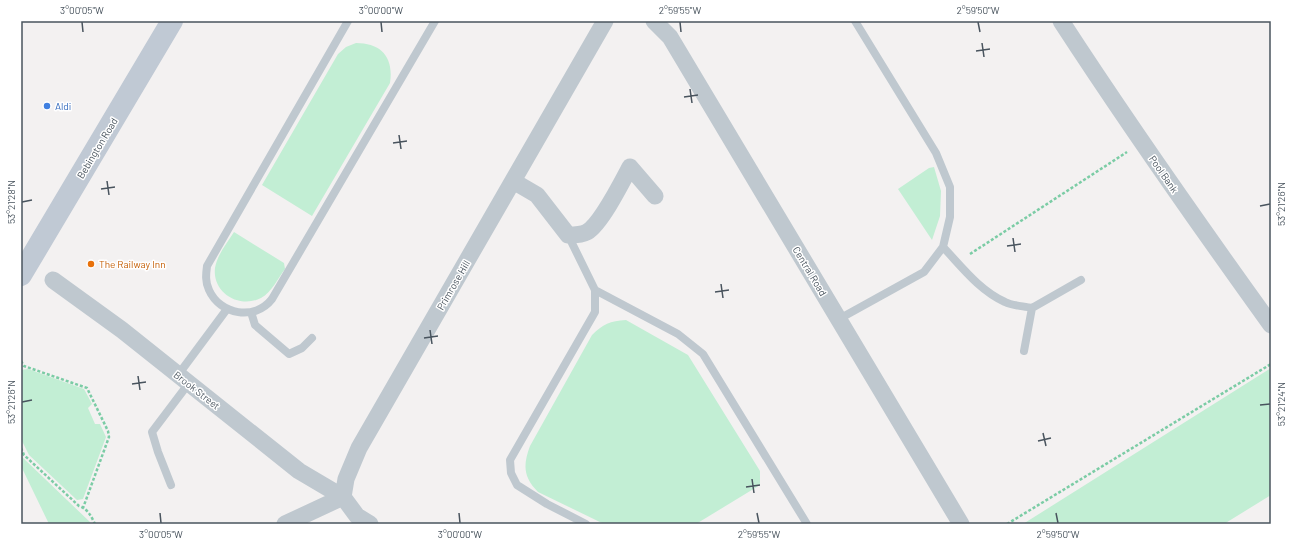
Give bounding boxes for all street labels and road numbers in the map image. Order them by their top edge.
street label: Bebington Road [74,115,120,181]
street label: Pool Bank [1147,153,1181,195]
street label: Central Road [791,244,829,298]
street label: Primrose Hill [434,258,472,312]
street label: Brook Street [172,368,223,412]

